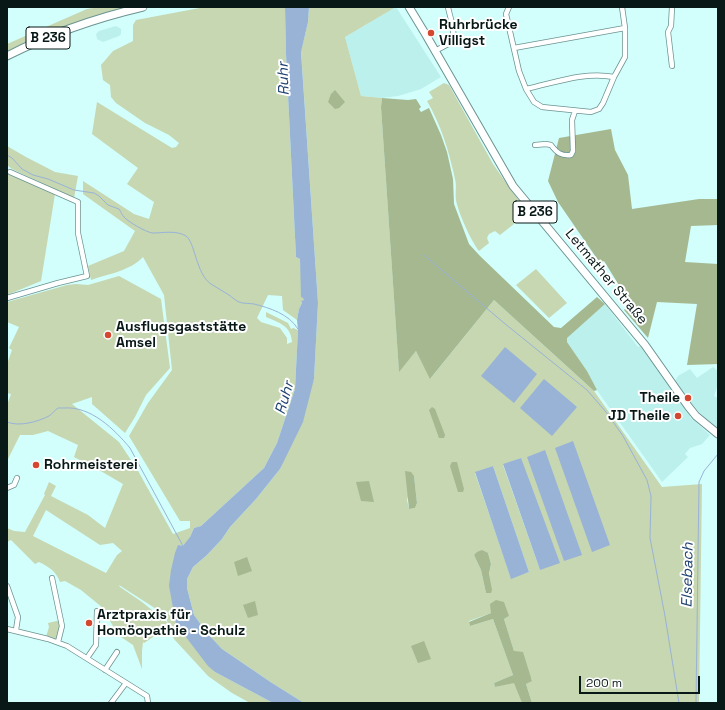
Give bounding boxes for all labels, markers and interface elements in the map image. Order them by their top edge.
place label: Ruhrbrücke Villigst [439,17,517,50]
road number: B 236 [26,27,70,49]
marker: Ruhrbrücke Villigst [426,28,436,38]
water label: Ruhr [274,62,294,96]
road number: B 236 [513,201,557,223]
street label: Letmather Straße [561,226,651,328]
place label: Ausflugsgaststätte Amsel [116,319,246,352]
marker: Ausflugsgaststätte Amsel [103,330,113,340]
water label: Ruhr [272,379,298,417]
place label: Theile [640,390,680,406]
marker: Theile [683,393,693,403]
place label: JD Theile [608,408,670,424]
marker: JD Theile [673,411,683,421]
place label: Rohrmeisterei [44,457,138,473]
marker: Rohrmeisterei [31,460,41,470]
water label: Elsebach [678,542,698,608]
place label: Arztpraxis für Homöopathie - Schulz [97,607,245,640]
marker: Arztpraxis für Homöopathie - Schulz [84,618,94,628]
scale bar [581,668,702,694]
text: 200 m [586,675,622,691]

